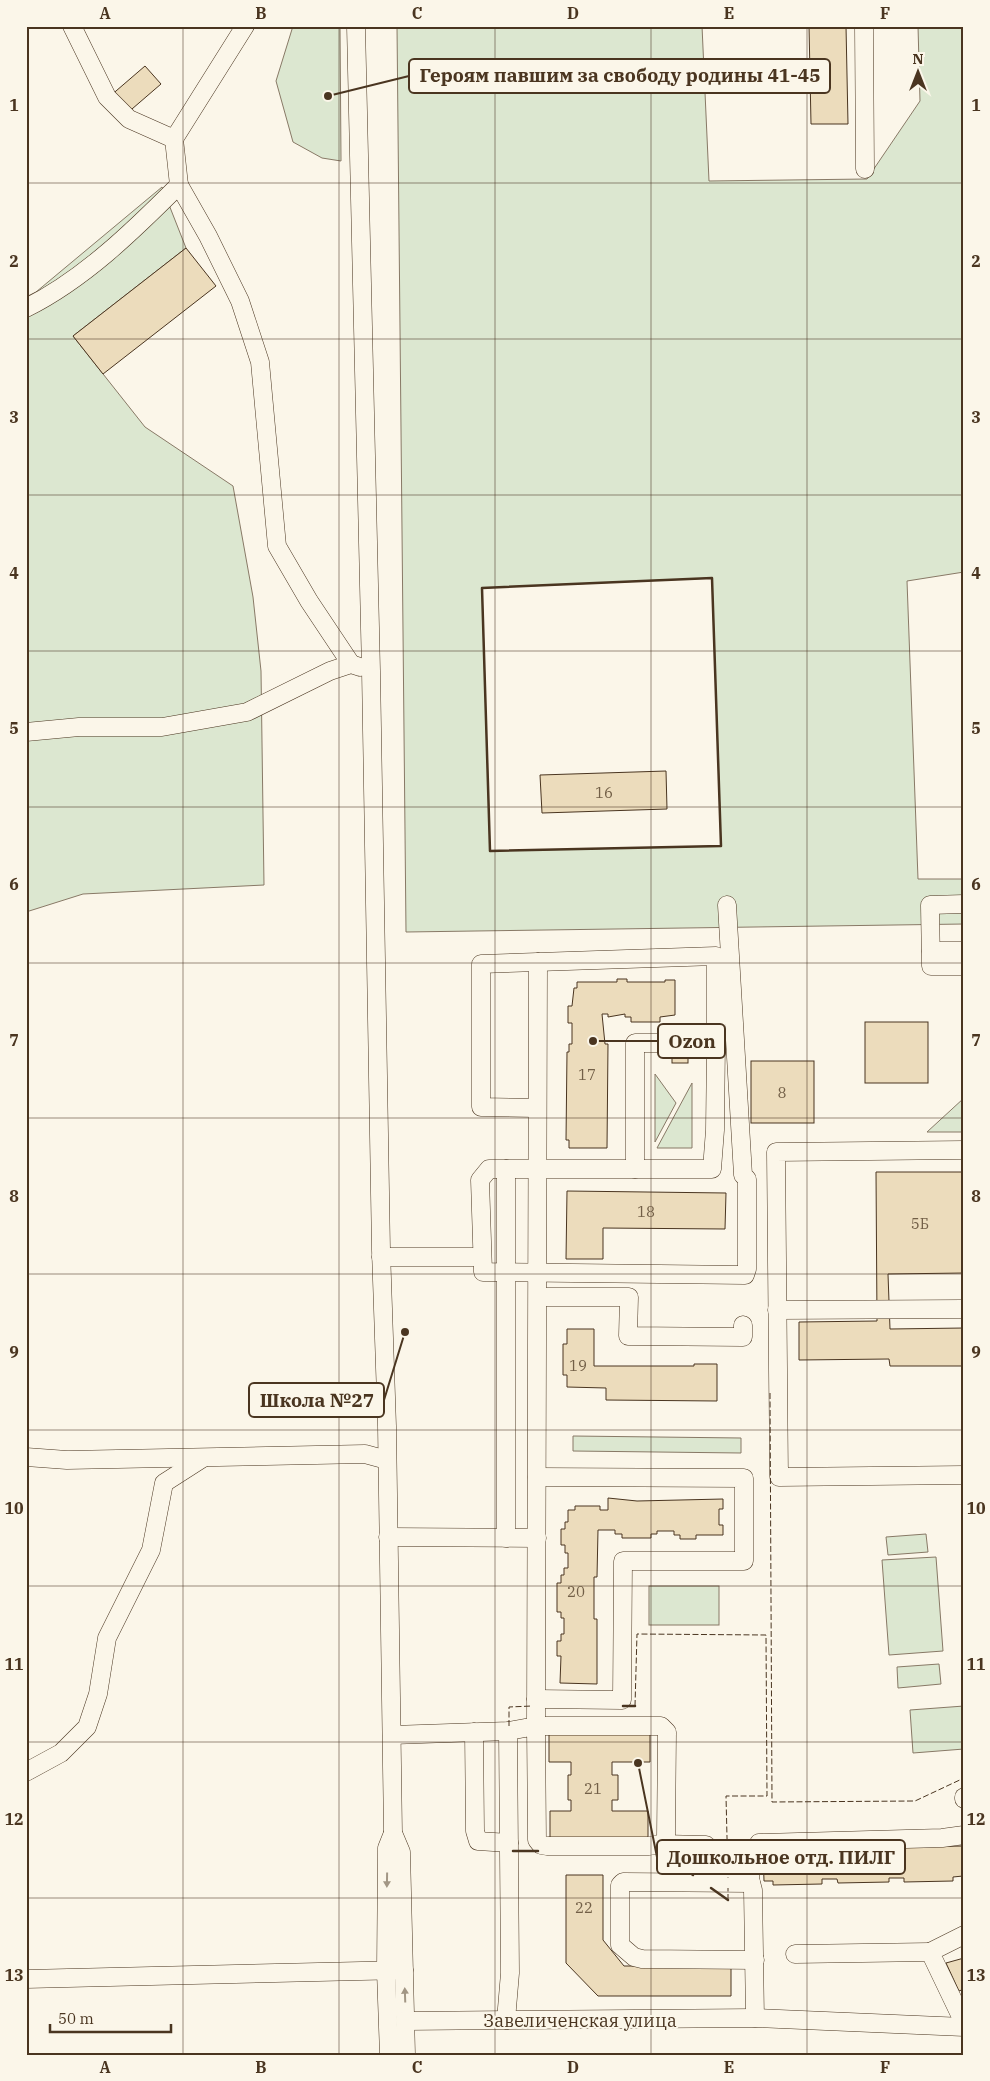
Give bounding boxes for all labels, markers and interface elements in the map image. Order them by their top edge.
text: A [99,3,111,23]
text: B [255,3,267,23]
text: C [412,3,422,23]
text: D [567,3,579,23]
text: E [724,3,734,23]
text: F [880,3,890,23]
north arrow [892,48,942,98]
text: N [912,50,924,68]
callout: Героям павшим за свободу родины 41-45 [409,59,830,93]
text: Героям павшим за свободу родины 41-45 [419,63,821,87]
text: 1 [9,95,19,115]
text: 1 [971,95,981,115]
text: 2 [9,251,19,271]
text: 2 [971,251,981,271]
text: 3 [9,407,19,427]
text: 3 [971,407,981,427]
text: 4 [9,563,19,583]
text: 4 [971,563,981,583]
text: 5 [9,718,19,738]
text: 5 [971,718,981,738]
house number: 16 [595,783,613,802]
text: 6 [9,874,19,894]
text: 6 [971,874,981,894]
callout: Ozon [658,1024,725,1058]
text: Ozon [668,1029,716,1053]
text: 7 [9,1030,19,1050]
text: 7 [971,1030,981,1050]
house number: 17 [578,1065,596,1084]
house number: 8 [777,1083,787,1102]
text: 8 [9,1186,19,1206]
text: 8 [971,1186,981,1206]
house number: 18 [637,1202,655,1221]
house number: 5Б [911,1214,929,1233]
text: 9 [9,1342,19,1362]
text: 9 [971,1342,981,1362]
house number: 19 [569,1356,587,1375]
callout: Школа №27 [249,1383,384,1417]
text: Школа №27 [260,1388,374,1412]
text: 10 [4,1498,24,1518]
text: 10 [966,1498,986,1518]
house number: 20 [567,1582,585,1601]
text: 11 [4,1654,24,1674]
text: 11 [966,1654,986,1674]
house number: 21 [584,1779,602,1798]
text: 12 [4,1809,24,1829]
text: 12 [966,1809,986,1829]
callout: Дошкольное отд. ПИЛГ [657,1840,905,1874]
text: Дошкольное отд. ПИЛГ [667,1845,895,1869]
one-way arrow [383,1873,391,1889]
house number: 22 [575,1898,593,1917]
text: 13 [4,1965,24,1985]
text: 13 [966,1965,986,1985]
one-way arrow [400,1987,408,2003]
scale bar [50,2001,171,2033]
text: 50 m [58,2009,94,2028]
street label: Завеличенская улица [483,2009,677,2032]
text: A [99,2057,111,2077]
text: B [255,2057,267,2077]
text: C [412,2057,422,2077]
text: D [567,2057,579,2077]
text: E [724,2057,734,2077]
text: F [880,2057,890,2077]

